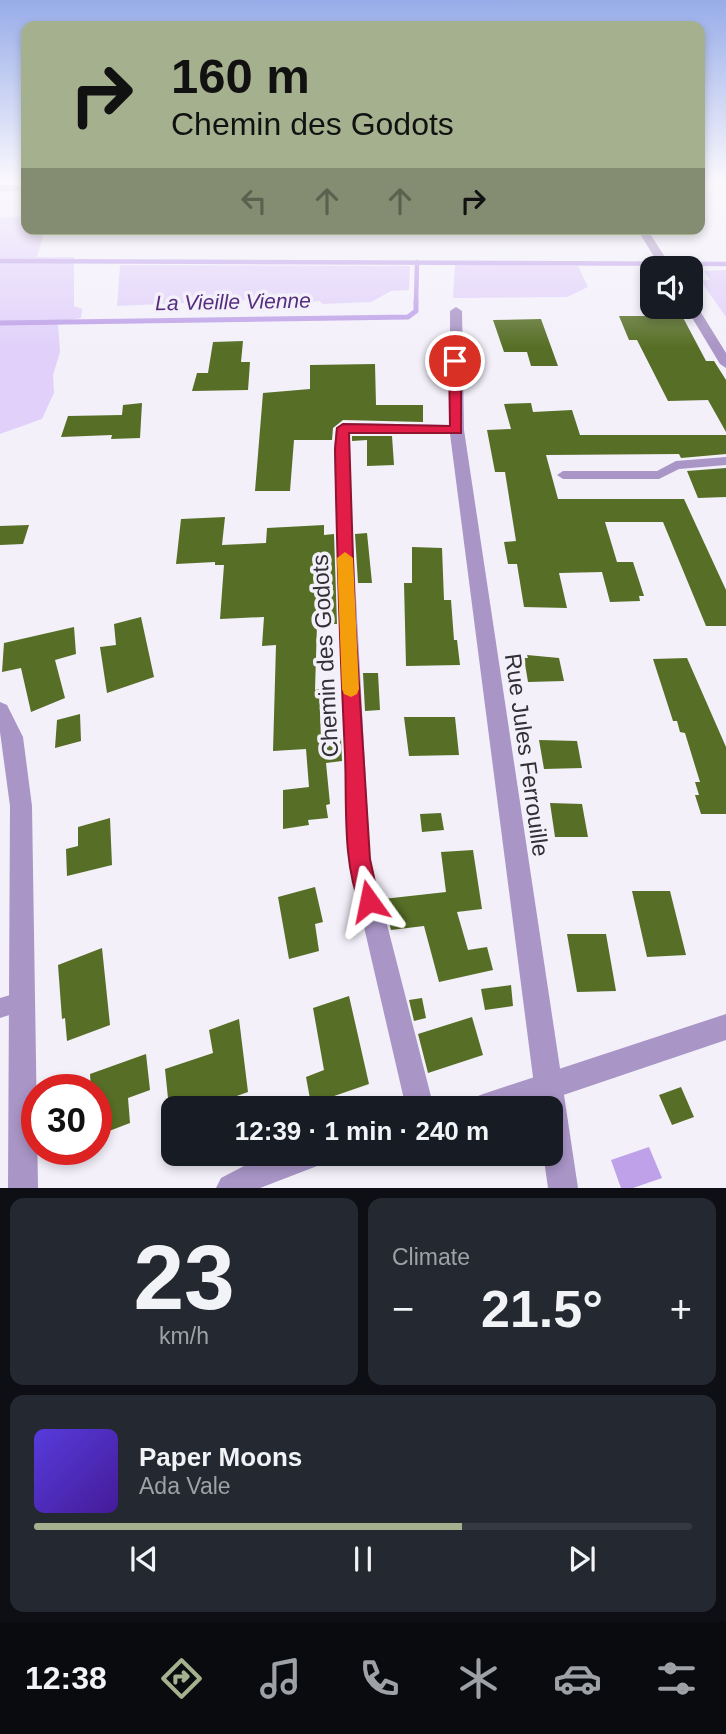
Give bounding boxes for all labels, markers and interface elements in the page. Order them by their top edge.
icon: right [56,49,147,140]
text: 160 m [171,49,310,103]
text: Chemin des Godots [171,106,454,142]
icon: left [235,182,273,220]
icon: ahead [308,182,346,220]
icon: ahead [381,182,419,220]
icon: right [454,182,492,220]
map controls [640,256,703,319]
button: sound [640,256,703,319]
water label: La Vieille Vienne [155,289,311,314]
pin [425,331,485,391]
icon: arrive [436,342,474,380]
street label: Chemin des Godots [307,554,343,758]
street label: Rue Jules Ferrouille [500,652,554,858]
position arrow [332,864,406,938]
speed limit sign: 30 [21,1074,112,1165]
text: 12:39 · 1 min · 240 m [235,1116,489,1146]
text: 23 [133,1227,235,1328]
text: Climate [392,1244,470,1270]
text: 21.5° [481,1280,603,1338]
text: − [392,1288,414,1330]
text: + [670,1288,692,1330]
text: km/h [159,1323,209,1349]
text: Paper Moons [139,1442,302,1472]
text: Ada Vale [139,1473,231,1499]
icon: previous [125,1540,163,1578]
icon: pause [344,1540,382,1578]
icon: next [563,1540,601,1578]
icon: directions [157,1654,206,1703]
icon: music [256,1654,305,1703]
icon: phone [355,1654,404,1703]
icon: climate [454,1654,503,1703]
icon: car [553,1654,602,1703]
icon: filters [652,1654,701,1703]
text: 12:38 [25,1660,107,1696]

